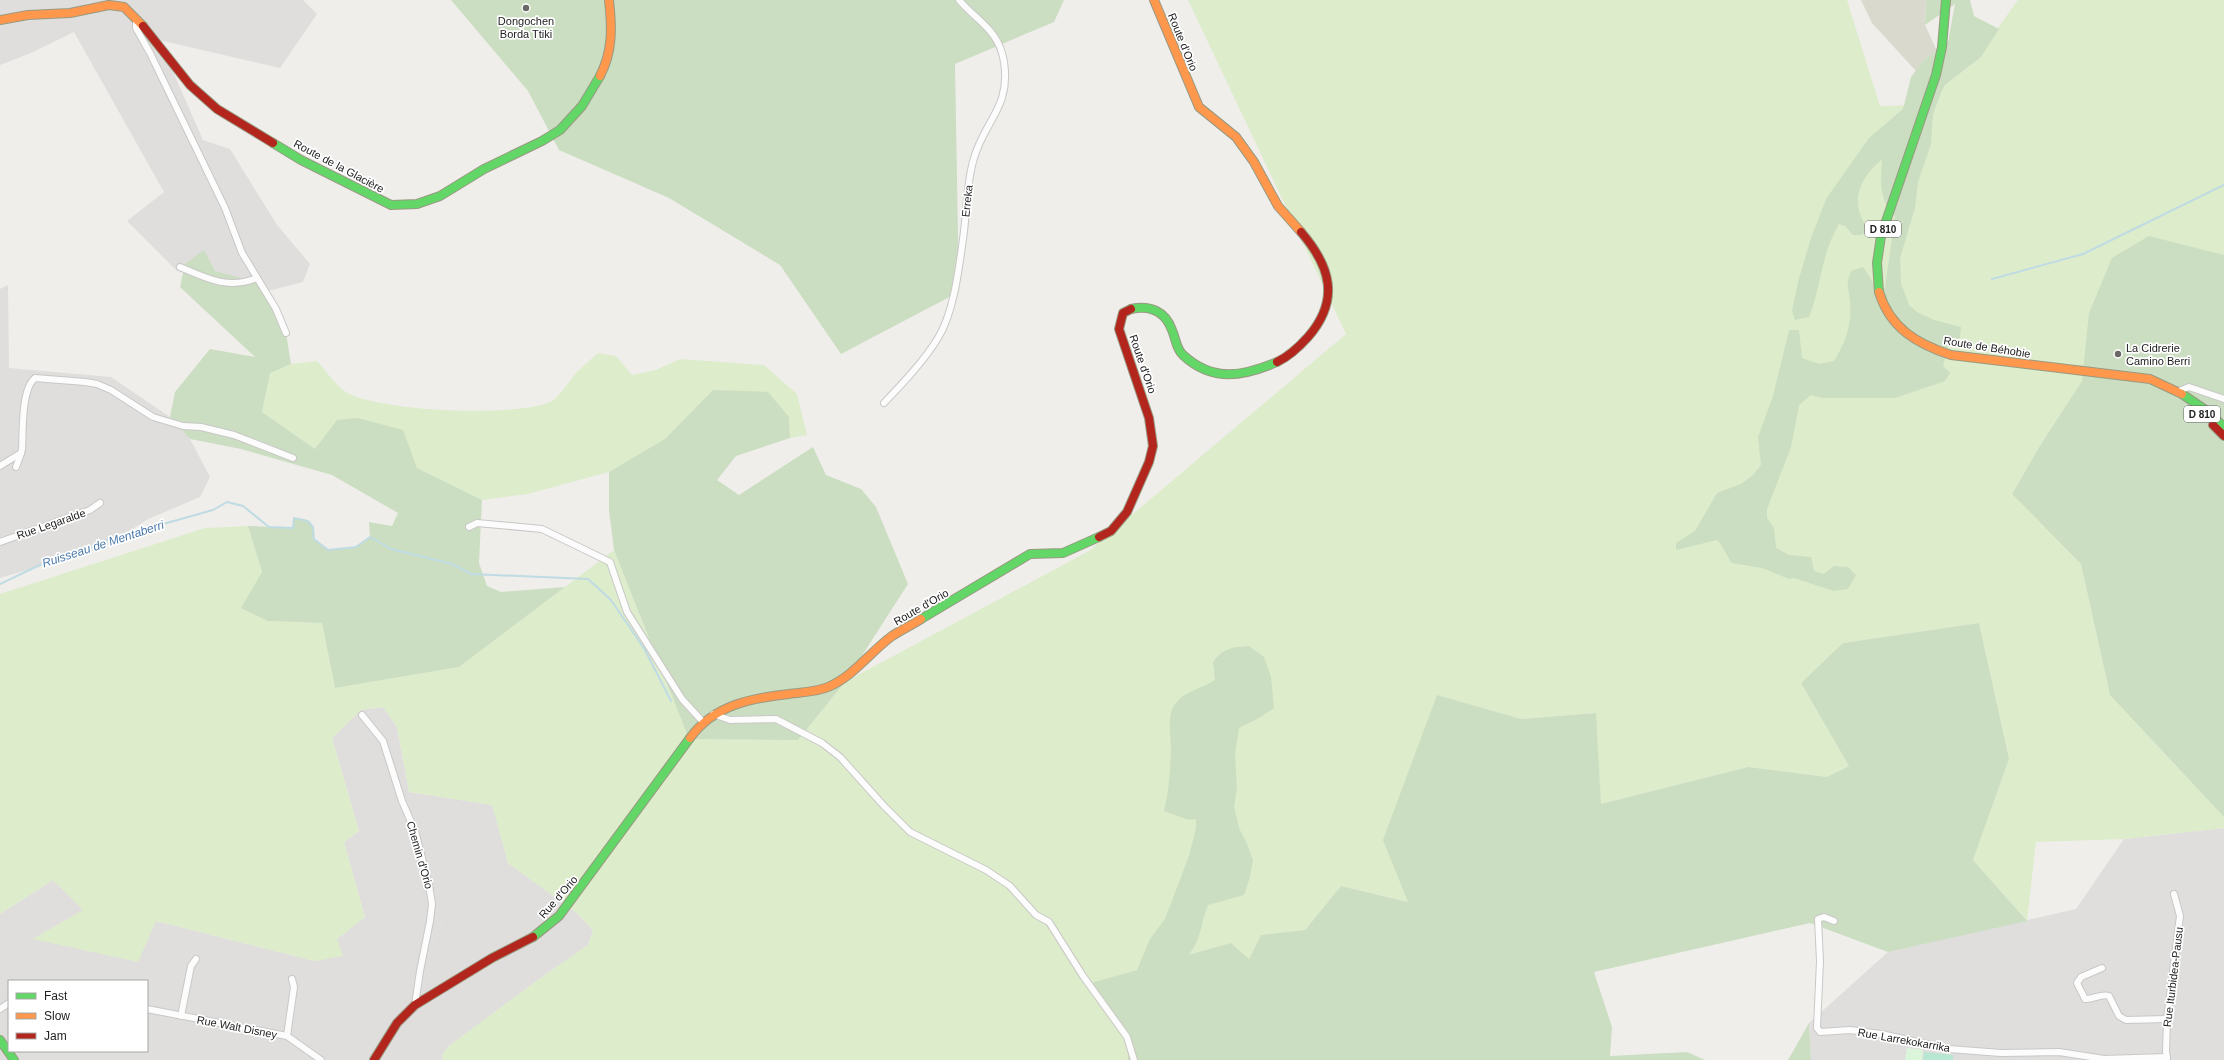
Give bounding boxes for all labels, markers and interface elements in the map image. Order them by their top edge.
marker: Dongochen Borda Ttiki [521,3,531,13]
street label: Route d'Orio [1166,11,1200,73]
place label: Dongochen Borda Ttiki [498,15,554,40]
street label: Route de la Glacière [292,137,386,195]
street label: Erreka [959,183,975,218]
road number: D 810 [1865,221,1901,237]
street label: Route d'Orio [1127,333,1159,395]
street label: Route de Béhobie [1943,334,2031,360]
place label: La Cidrerie Camino Berri [2126,342,2190,367]
marker: La Cidrerie Camino Berri [2113,349,2123,359]
road number: D 810 [2184,406,2220,422]
street label: Rue Legaralde [15,507,87,541]
water label: Ruisseau de Mentaberri [40,518,166,570]
street label: Route d'Orio [891,586,951,628]
street label: Chemin d'Orio [405,820,435,890]
street label: Rue d'Orio [536,873,580,921]
street label: Rue Iturbidea-Pausu [2161,926,2185,1028]
legend [8,980,148,1052]
text: Fast [44,989,68,1003]
text: Slow [44,1009,70,1023]
street label: Rue Walt Disney [196,1013,279,1041]
street label: Rue Larrekokarrika [1857,1026,1952,1054]
text: Jam [44,1029,67,1043]

